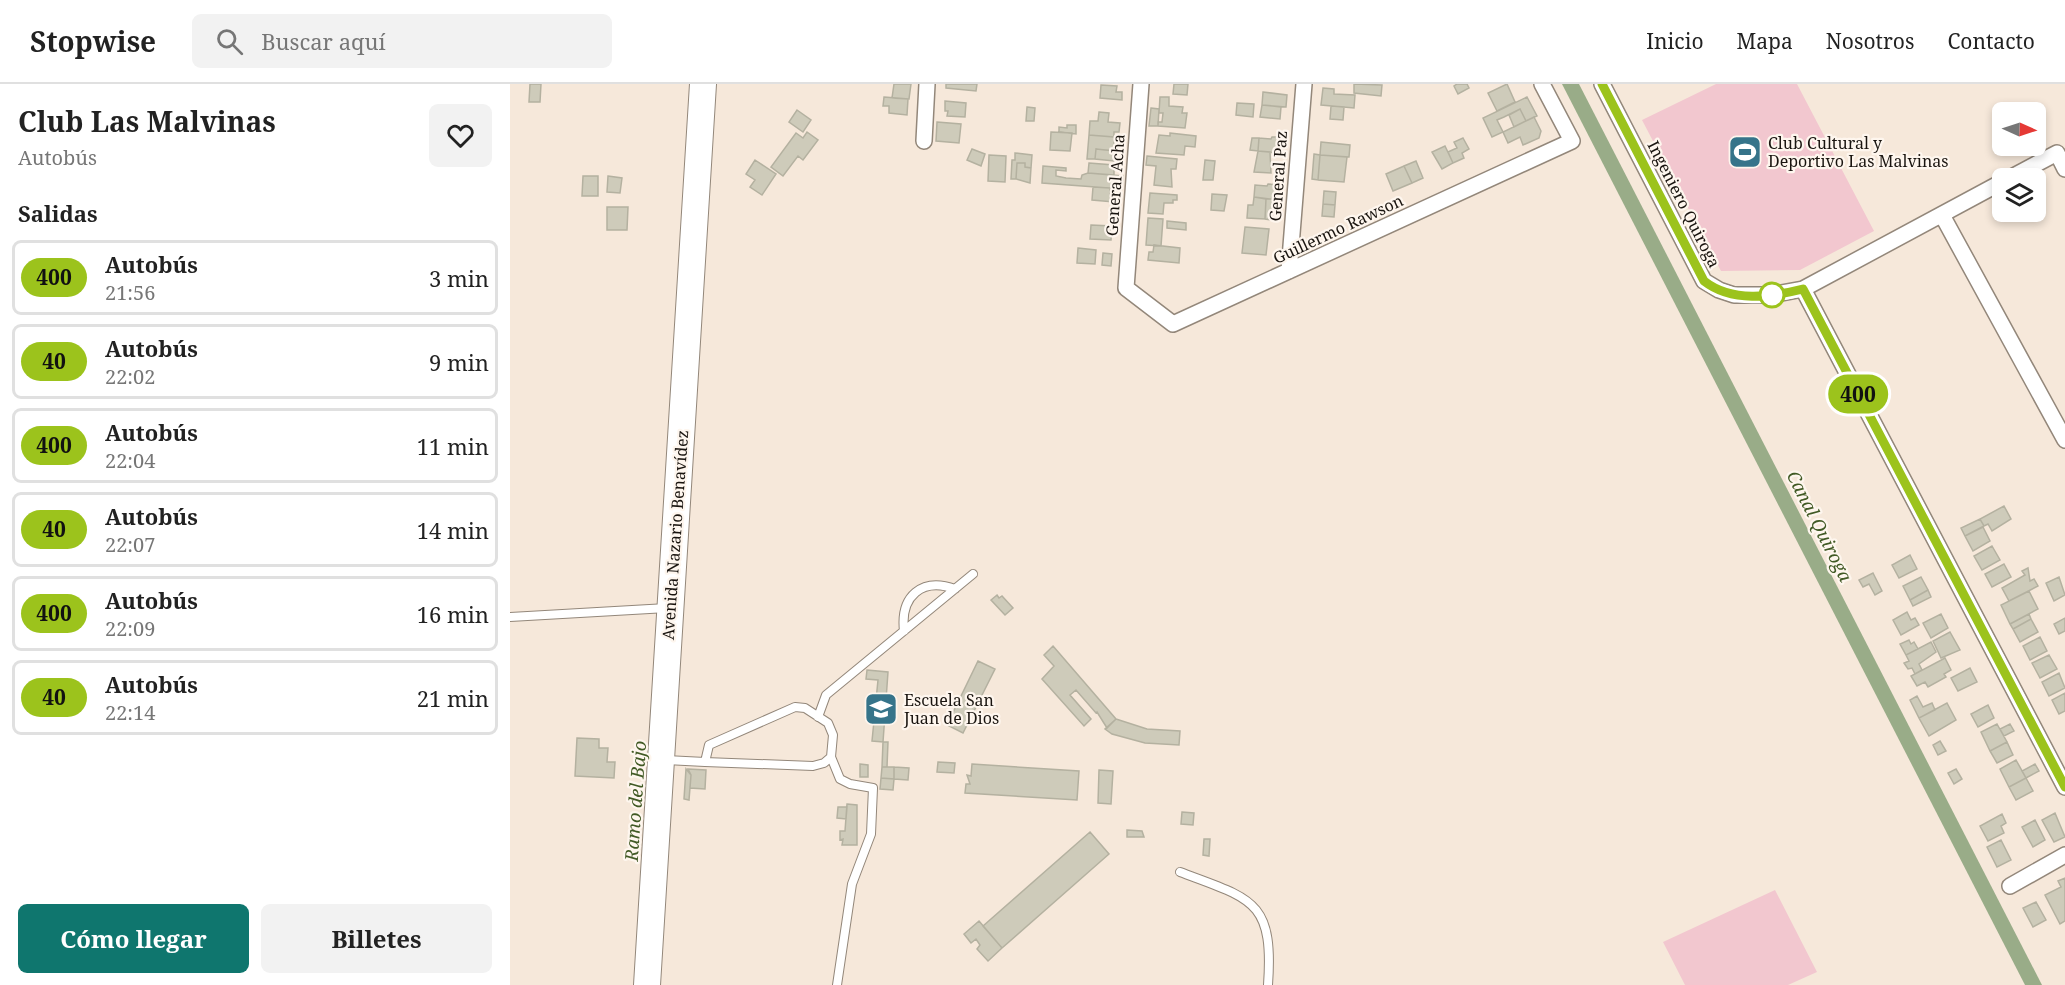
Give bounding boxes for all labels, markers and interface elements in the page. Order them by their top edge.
search box [192,14,612,68]
text: Stopwise [30,22,156,60]
icon: search [213,25,246,58]
text: Buscar aquí [261,26,386,56]
text: Inicio [1646,27,1704,55]
text: Mapa [1737,27,1793,55]
text: Nosotros [1826,27,1914,55]
text: Contacto [1947,27,2035,55]
text: Club Las Malvinas [18,102,276,140]
north arrow [1992,102,2046,156]
map controls [1992,102,2046,222]
button: heart [429,104,492,167]
street label: General Paz [1264,130,1292,222]
place label: Club Cultural y Deportivo Las Malvinas [1768,132,1948,172]
street label: General Acha [1100,133,1130,237]
sports icon: Club Cultural y Deportivo Las Malvinas [1727,134,1763,170]
street label: Ingeniero Quiroga [1642,137,1726,271]
text: Autobús [18,144,97,171]
button: layers [1992,168,2046,222]
street label: Guillermo Rawson [1269,189,1407,269]
text: Salidas [18,198,98,228]
text: Autobús [105,249,198,279]
text: 400 [36,263,72,291]
text: 3 min [429,263,489,293]
text: 21:56 [105,279,155,306]
unlabelled marker [1759,282,1785,308]
text: Autobús [105,333,198,363]
text: 40 [42,347,66,375]
text: 9 min [429,347,489,377]
text: 22:02 [105,363,155,390]
line badge: 400 [1824,374,1892,414]
text: 400 [1840,380,1876,408]
text: Autobús [105,417,198,447]
street label: Avenida Nazario Benavídez [657,429,693,641]
text: 400 [36,431,72,459]
text: 11 min [417,431,489,461]
text: 22:04 [105,447,155,474]
water label: Canal Quiroga [1782,466,1859,586]
text: Autobús [105,501,198,531]
text: 40 [42,515,66,543]
text: 14 min [417,515,489,545]
text: 22:07 [105,531,155,558]
text: Autobús [105,585,198,615]
text: 400 [36,599,72,627]
text: 16 min [417,599,489,629]
text: 22:09 [105,615,155,642]
text: Autobús [105,669,198,699]
text: 40 [42,683,66,711]
text: 21 min [417,683,489,713]
place label: Escuela San Juan de Dios [903,689,999,729]
school or university icon: Escuela San Juan de Dios [863,691,899,727]
text: 22:14 [105,699,155,726]
water label: Ramo del Bajo [619,740,651,863]
button: Cómo llegar [18,904,249,973]
button: Billetes [261,904,492,973]

